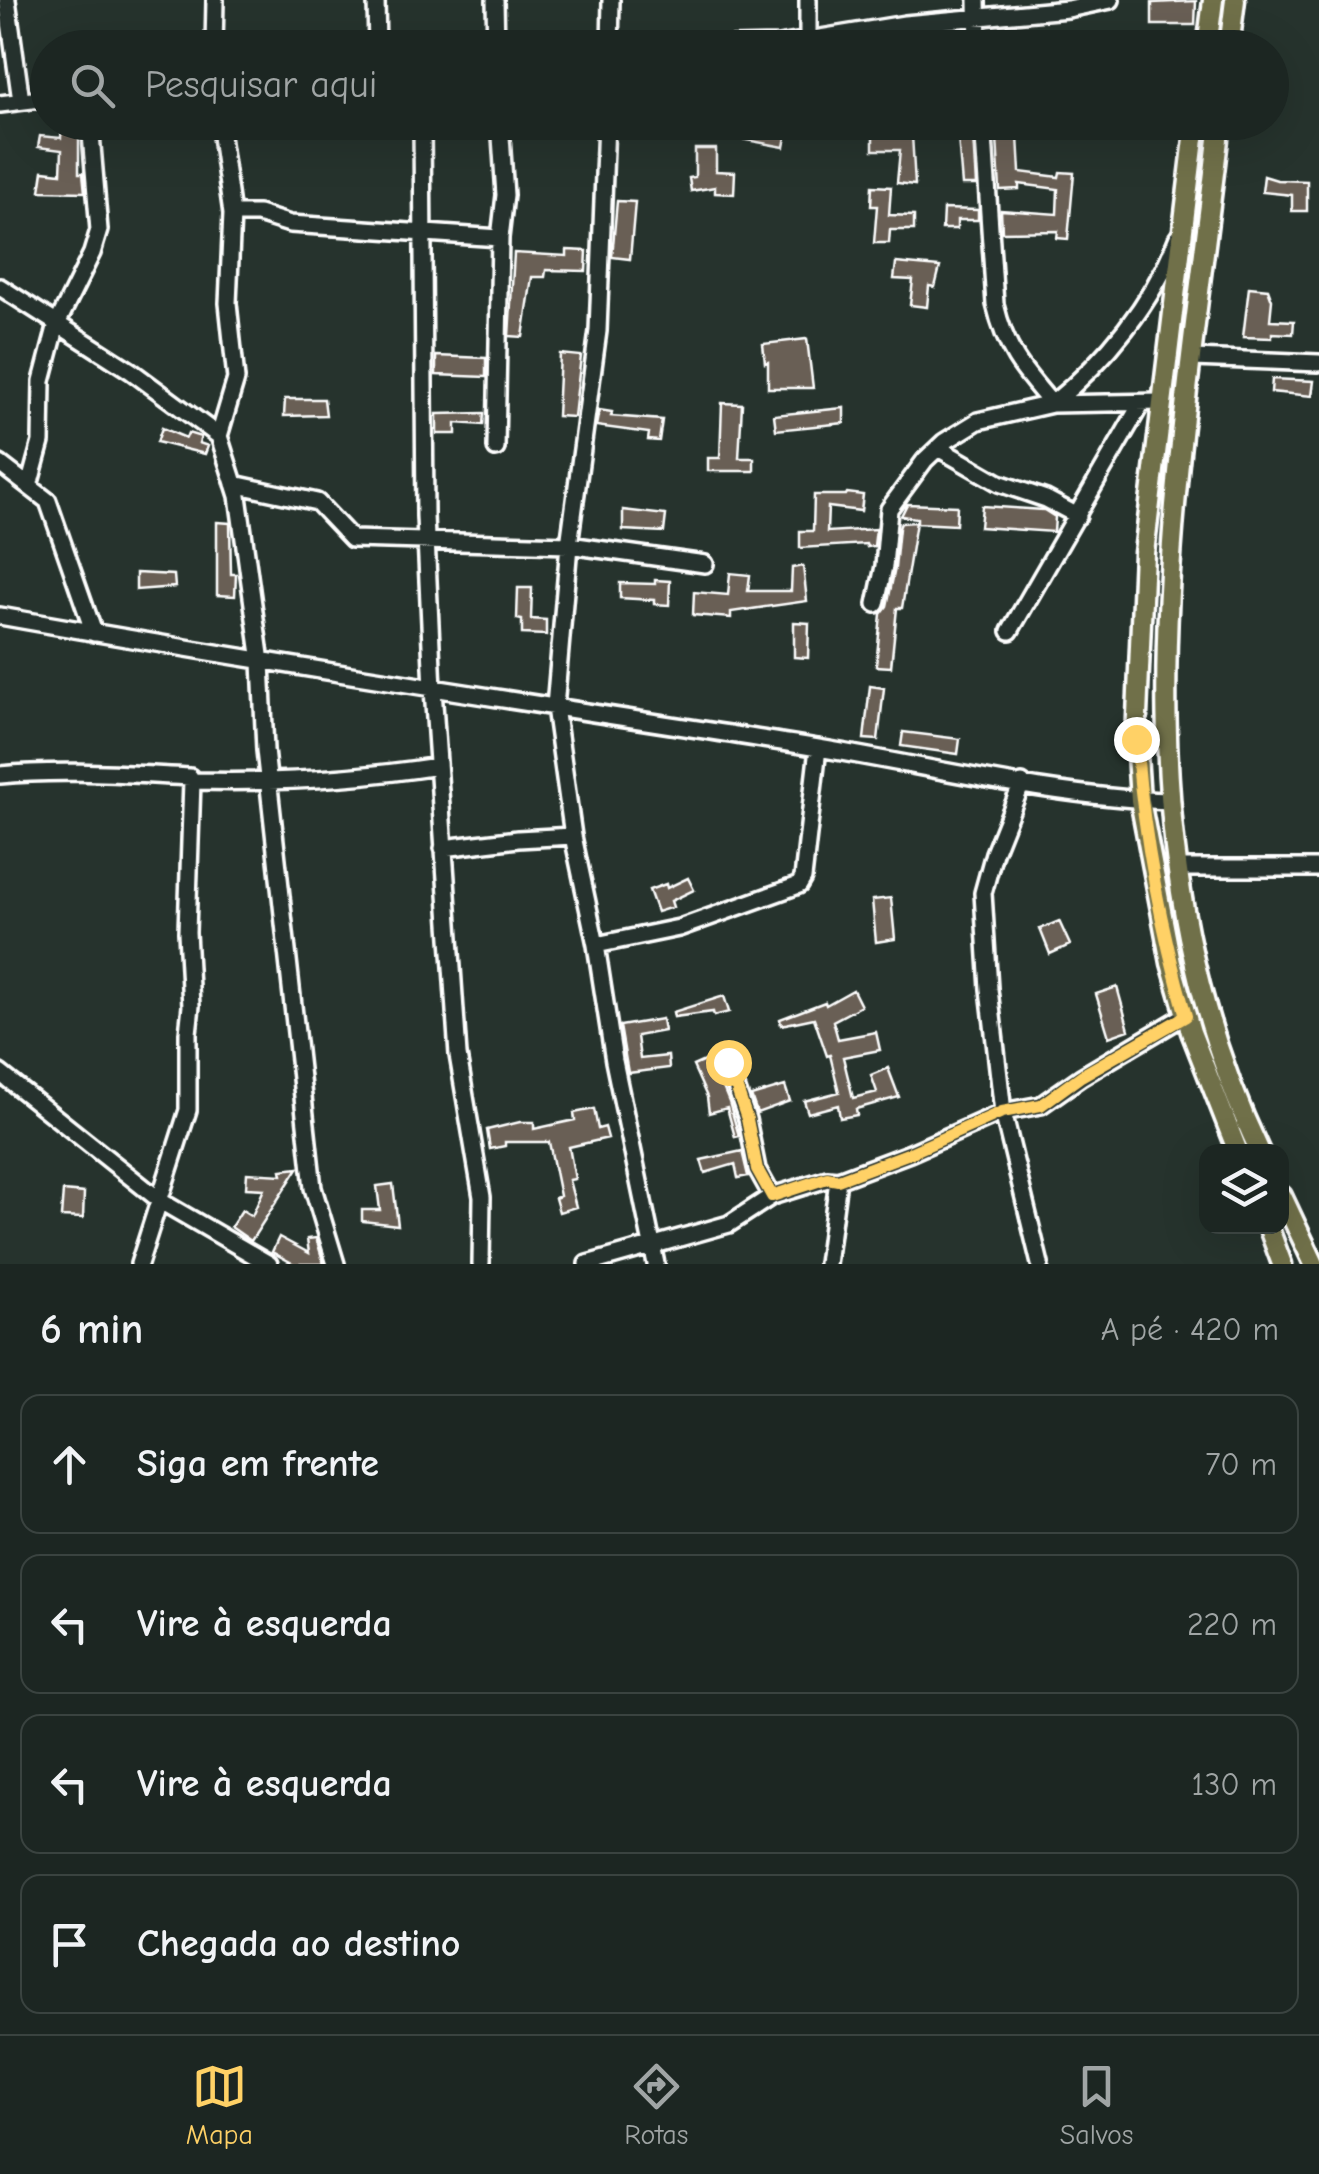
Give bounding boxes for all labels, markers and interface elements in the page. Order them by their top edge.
search box [30,30,1289,140]
icon: search [65,58,120,113]
text: Pesquisar aqui [145,63,377,107]
route end [1114,717,1160,763]
route start [706,1040,752,1086]
map controls [1199,1144,1289,1234]
button: layers [1199,1144,1289,1234]
text: 6 min [40,1305,143,1354]
text: A pé · 420 m [1101,1311,1279,1348]
icon: ahead [42,1437,97,1492]
text: Siga em frente [137,1442,379,1486]
text: 70 m [1205,1446,1277,1483]
icon: left [42,1597,97,1652]
text: Vire à esquerda [137,1602,392,1646]
text: 220 m [1187,1606,1277,1643]
icon: left [42,1757,97,1812]
text: Vire à esquerda [137,1762,392,1806]
text: 130 m [1191,1766,1277,1803]
icon: arrive [42,1917,97,1972]
text: Chegada ao destino [137,1922,460,1966]
tab: Mapa [186,2059,253,2151]
tab: Rotas [624,2059,688,2151]
tab: Salvos [1060,2059,1133,2151]

